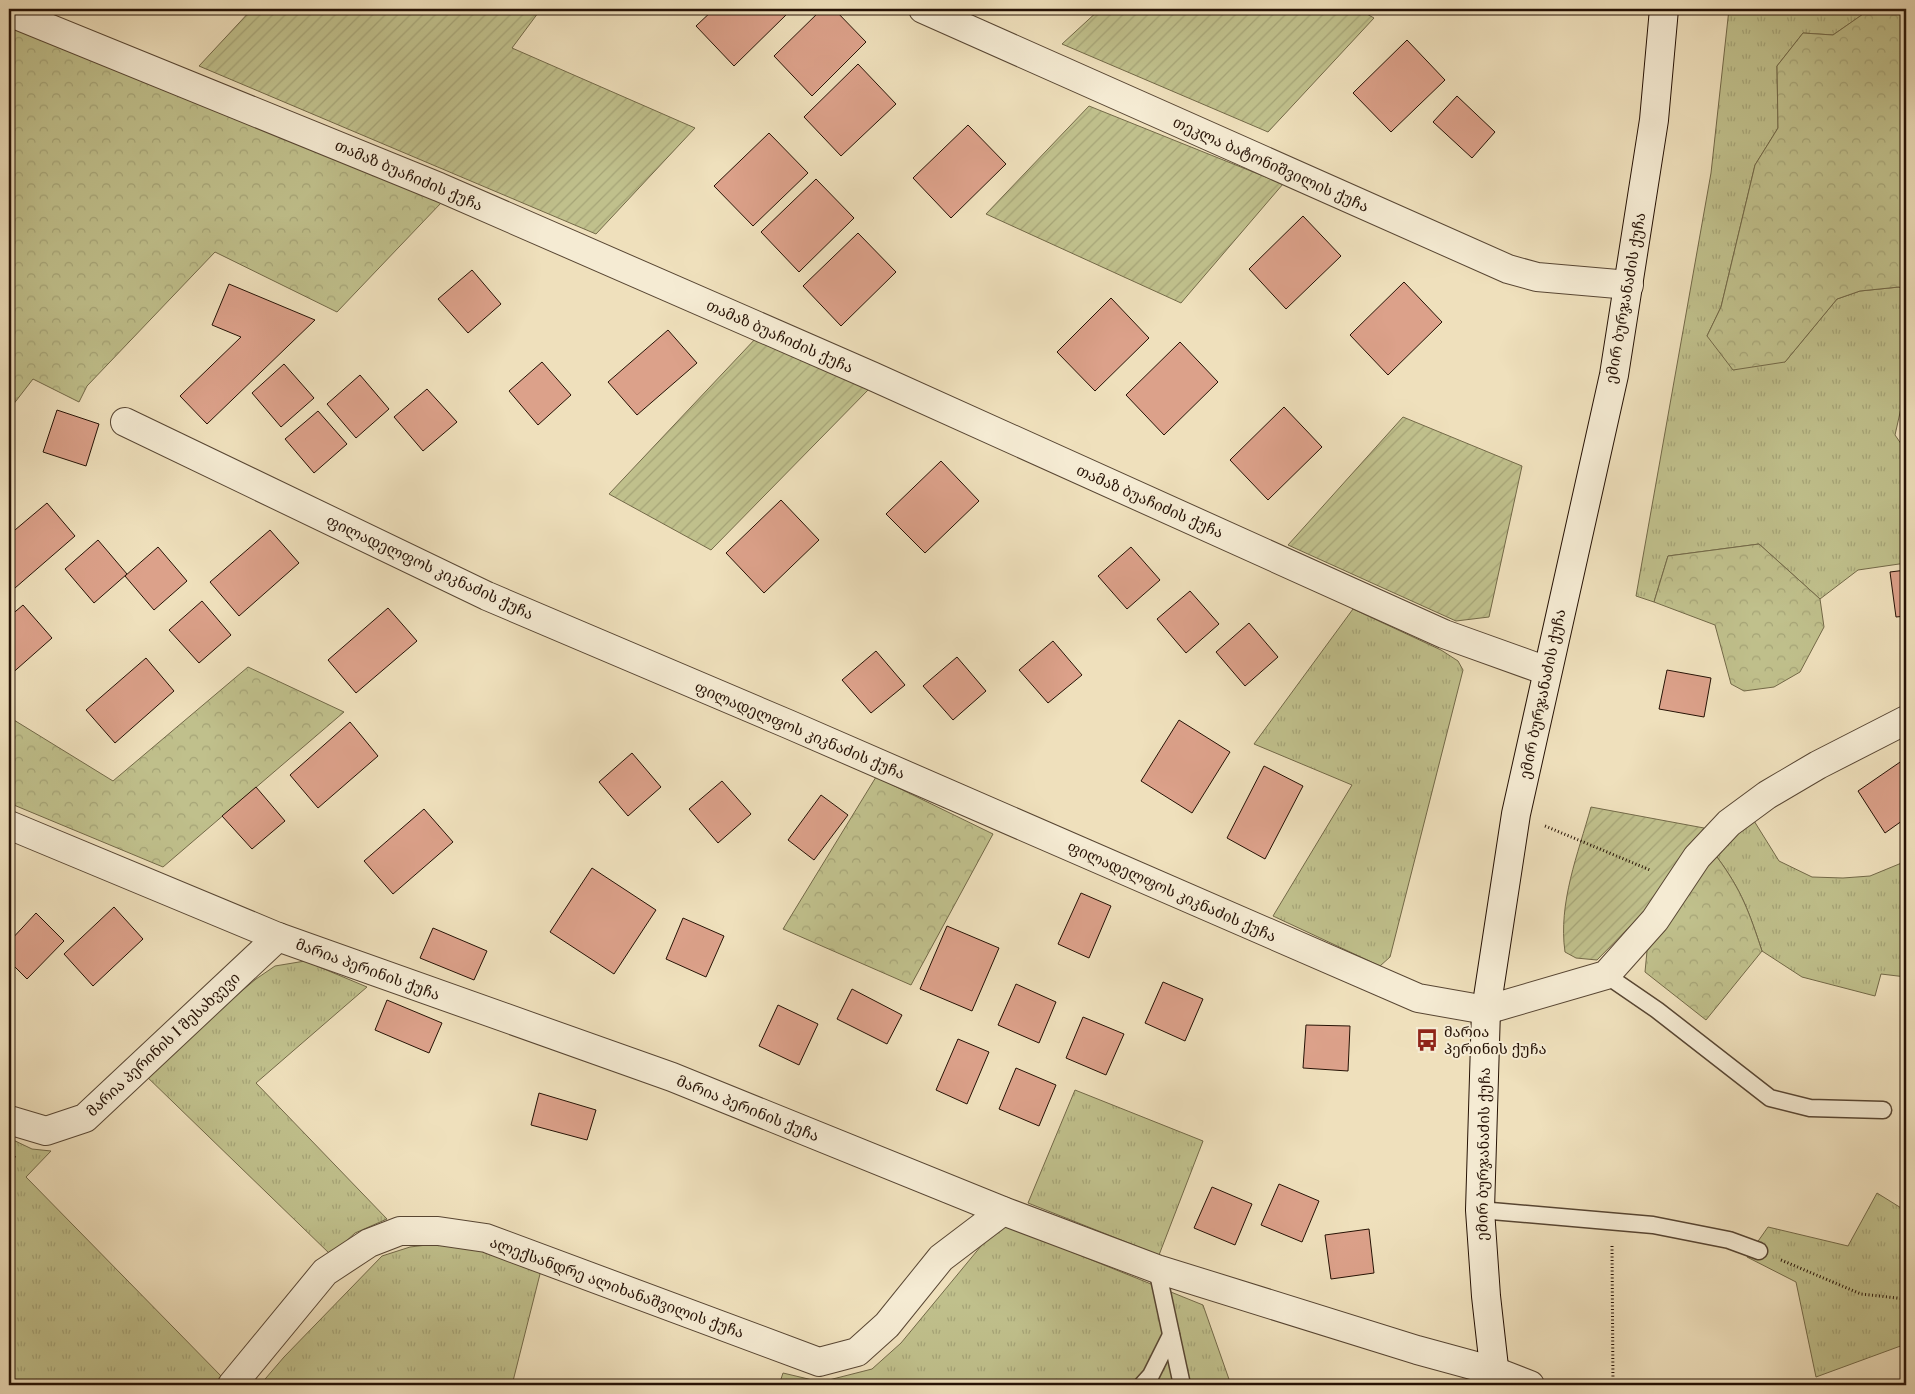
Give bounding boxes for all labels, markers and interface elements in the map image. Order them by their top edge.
street label: თეკლა ბატონიშვილის ქუჩა [1170,112,1372,216]
street label: თამაზ ბუაჩიძის ქუჩა [332,135,486,215]
street label: ემირ ბურჯანაძის ქუჩა [1601,211,1649,385]
street label: თამაზ ბუაჩიძის ქუჩა [704,295,856,377]
street label: თამაზ ბუაჩიძის ქუჩა [1074,460,1226,542]
street label: ფილადელფოს კიკნაძის ქუჩა [323,511,537,623]
street label: ემირ ბურჯანაძის ქუჩა [1515,607,1569,781]
street label: ფილადელფოს კიკნაძის ქუჩა [692,677,908,783]
street label: ფილადელფოს კიკნაძის ქუჩა [1065,836,1279,946]
street label: მარია პერინის ქუჩა [293,934,443,1004]
street label: მარია პერინის I შესახვევი [82,968,244,1120]
place label: მარია პერინის ქუჩა [1444,1022,1547,1058]
bus stop icon: მარია პერინის ქუჩა [1414,1027,1440,1053]
street label: ემირ ბურჯანაძის ქუჩა [1472,1067,1494,1241]
street label: მარია პერინის ქუჩა [674,1071,822,1145]
street label: ალექსანდრე ალიხანაშვილის ქუჩა [487,1232,747,1342]

